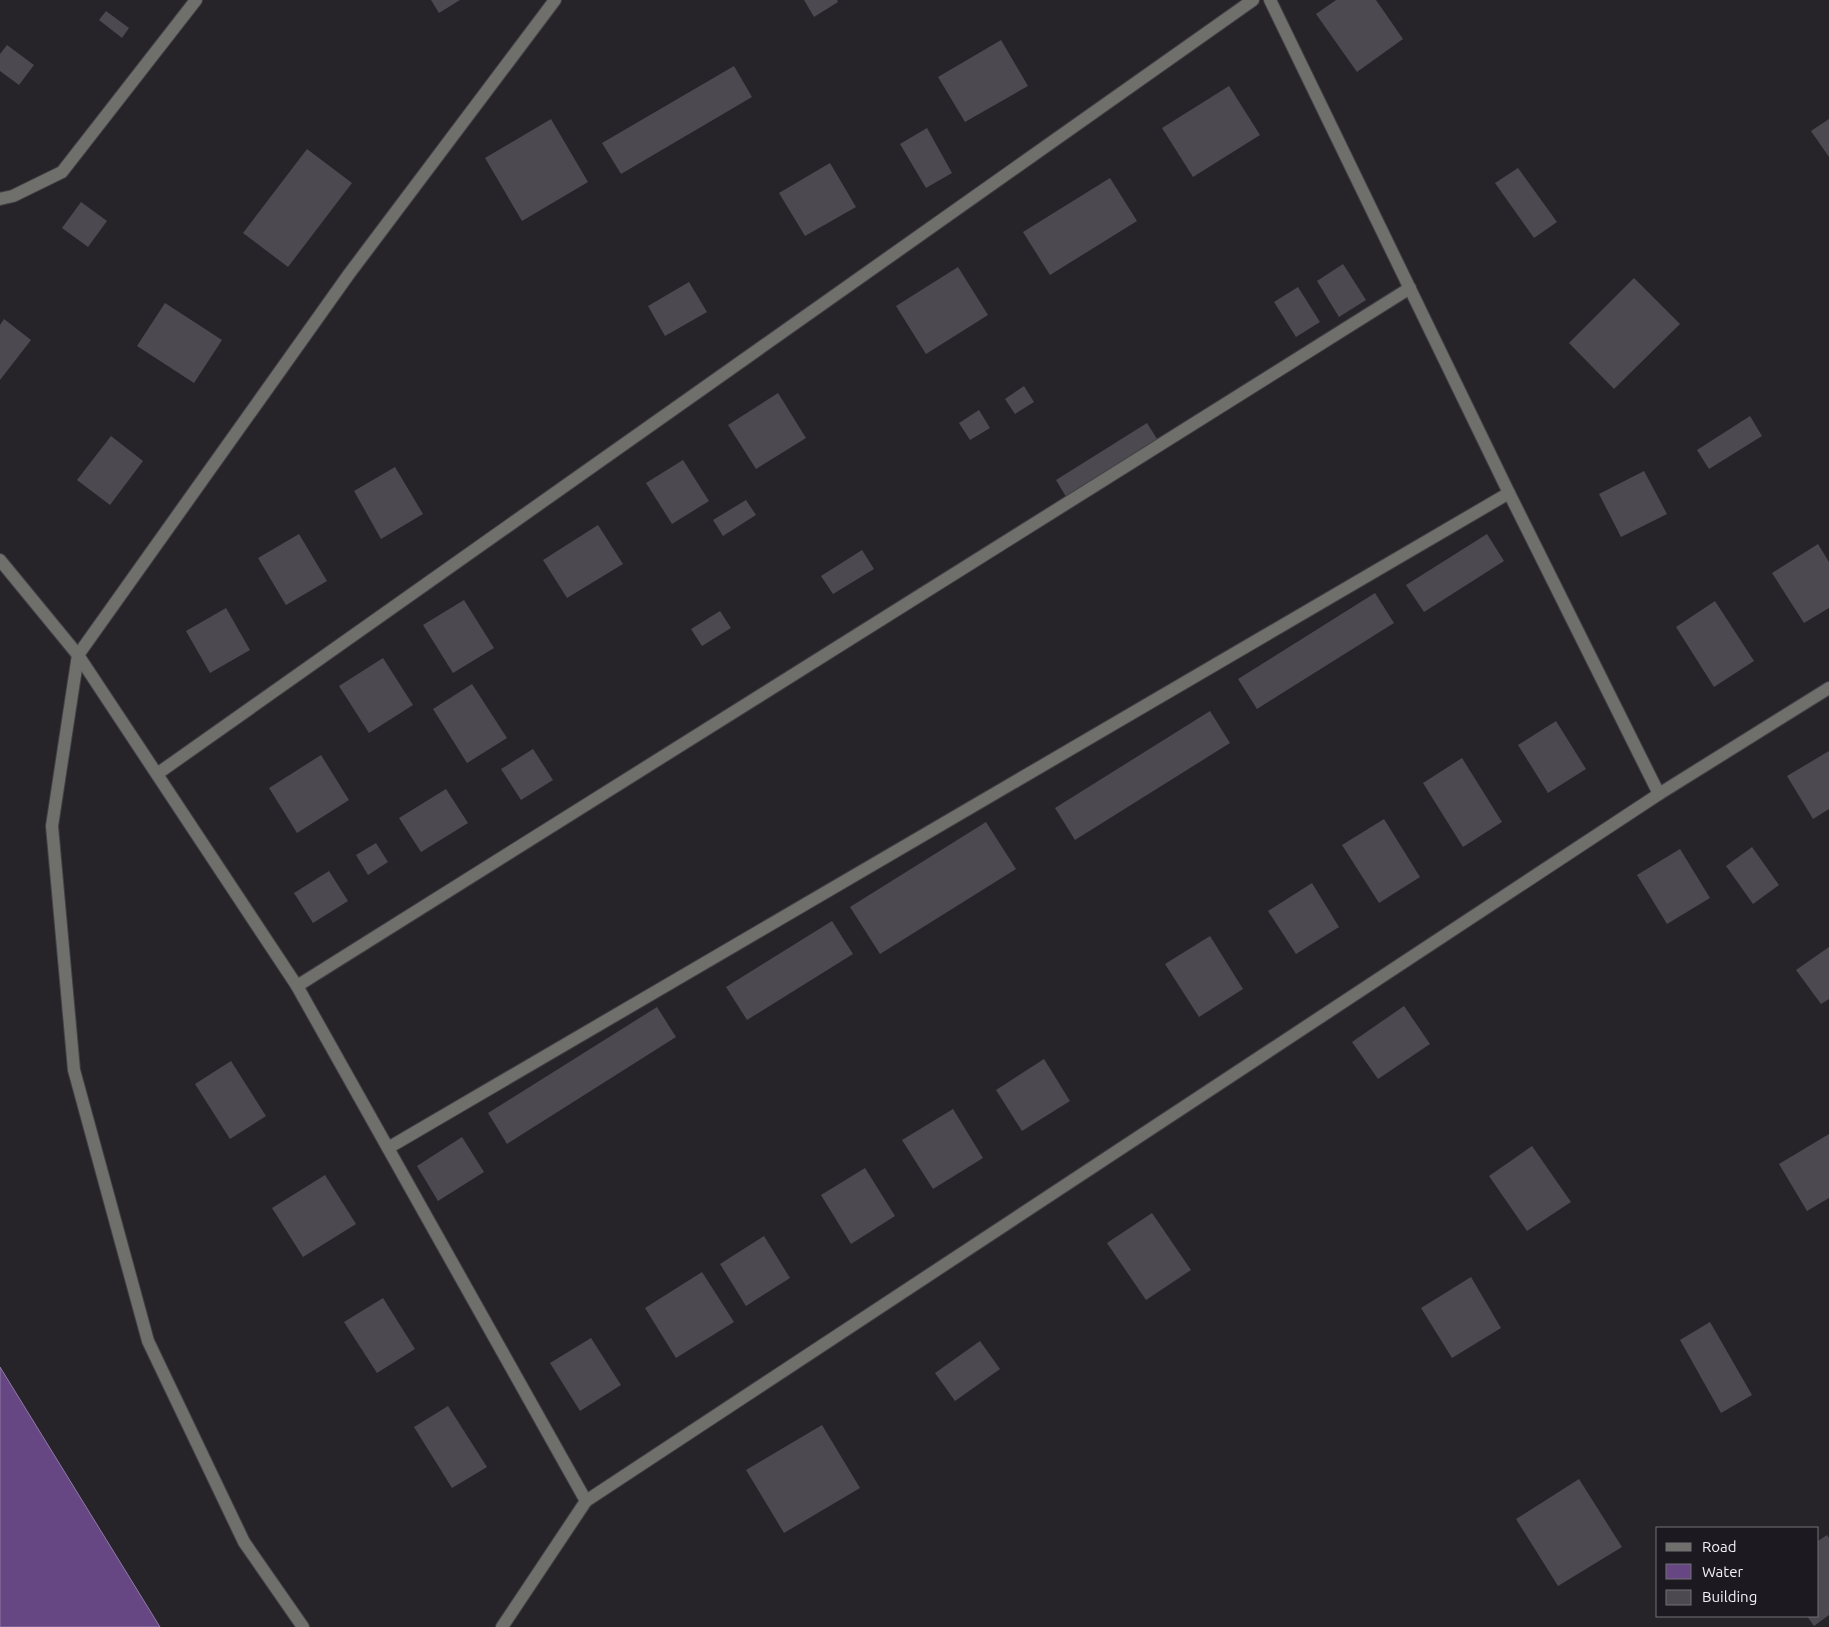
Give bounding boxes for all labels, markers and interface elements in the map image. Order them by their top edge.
legend [1656,1527,1819,1617]
text: Road [1702,1538,1737,1555]
text: Water [1702,1563,1743,1580]
text: Building [1702,1588,1757,1605]

